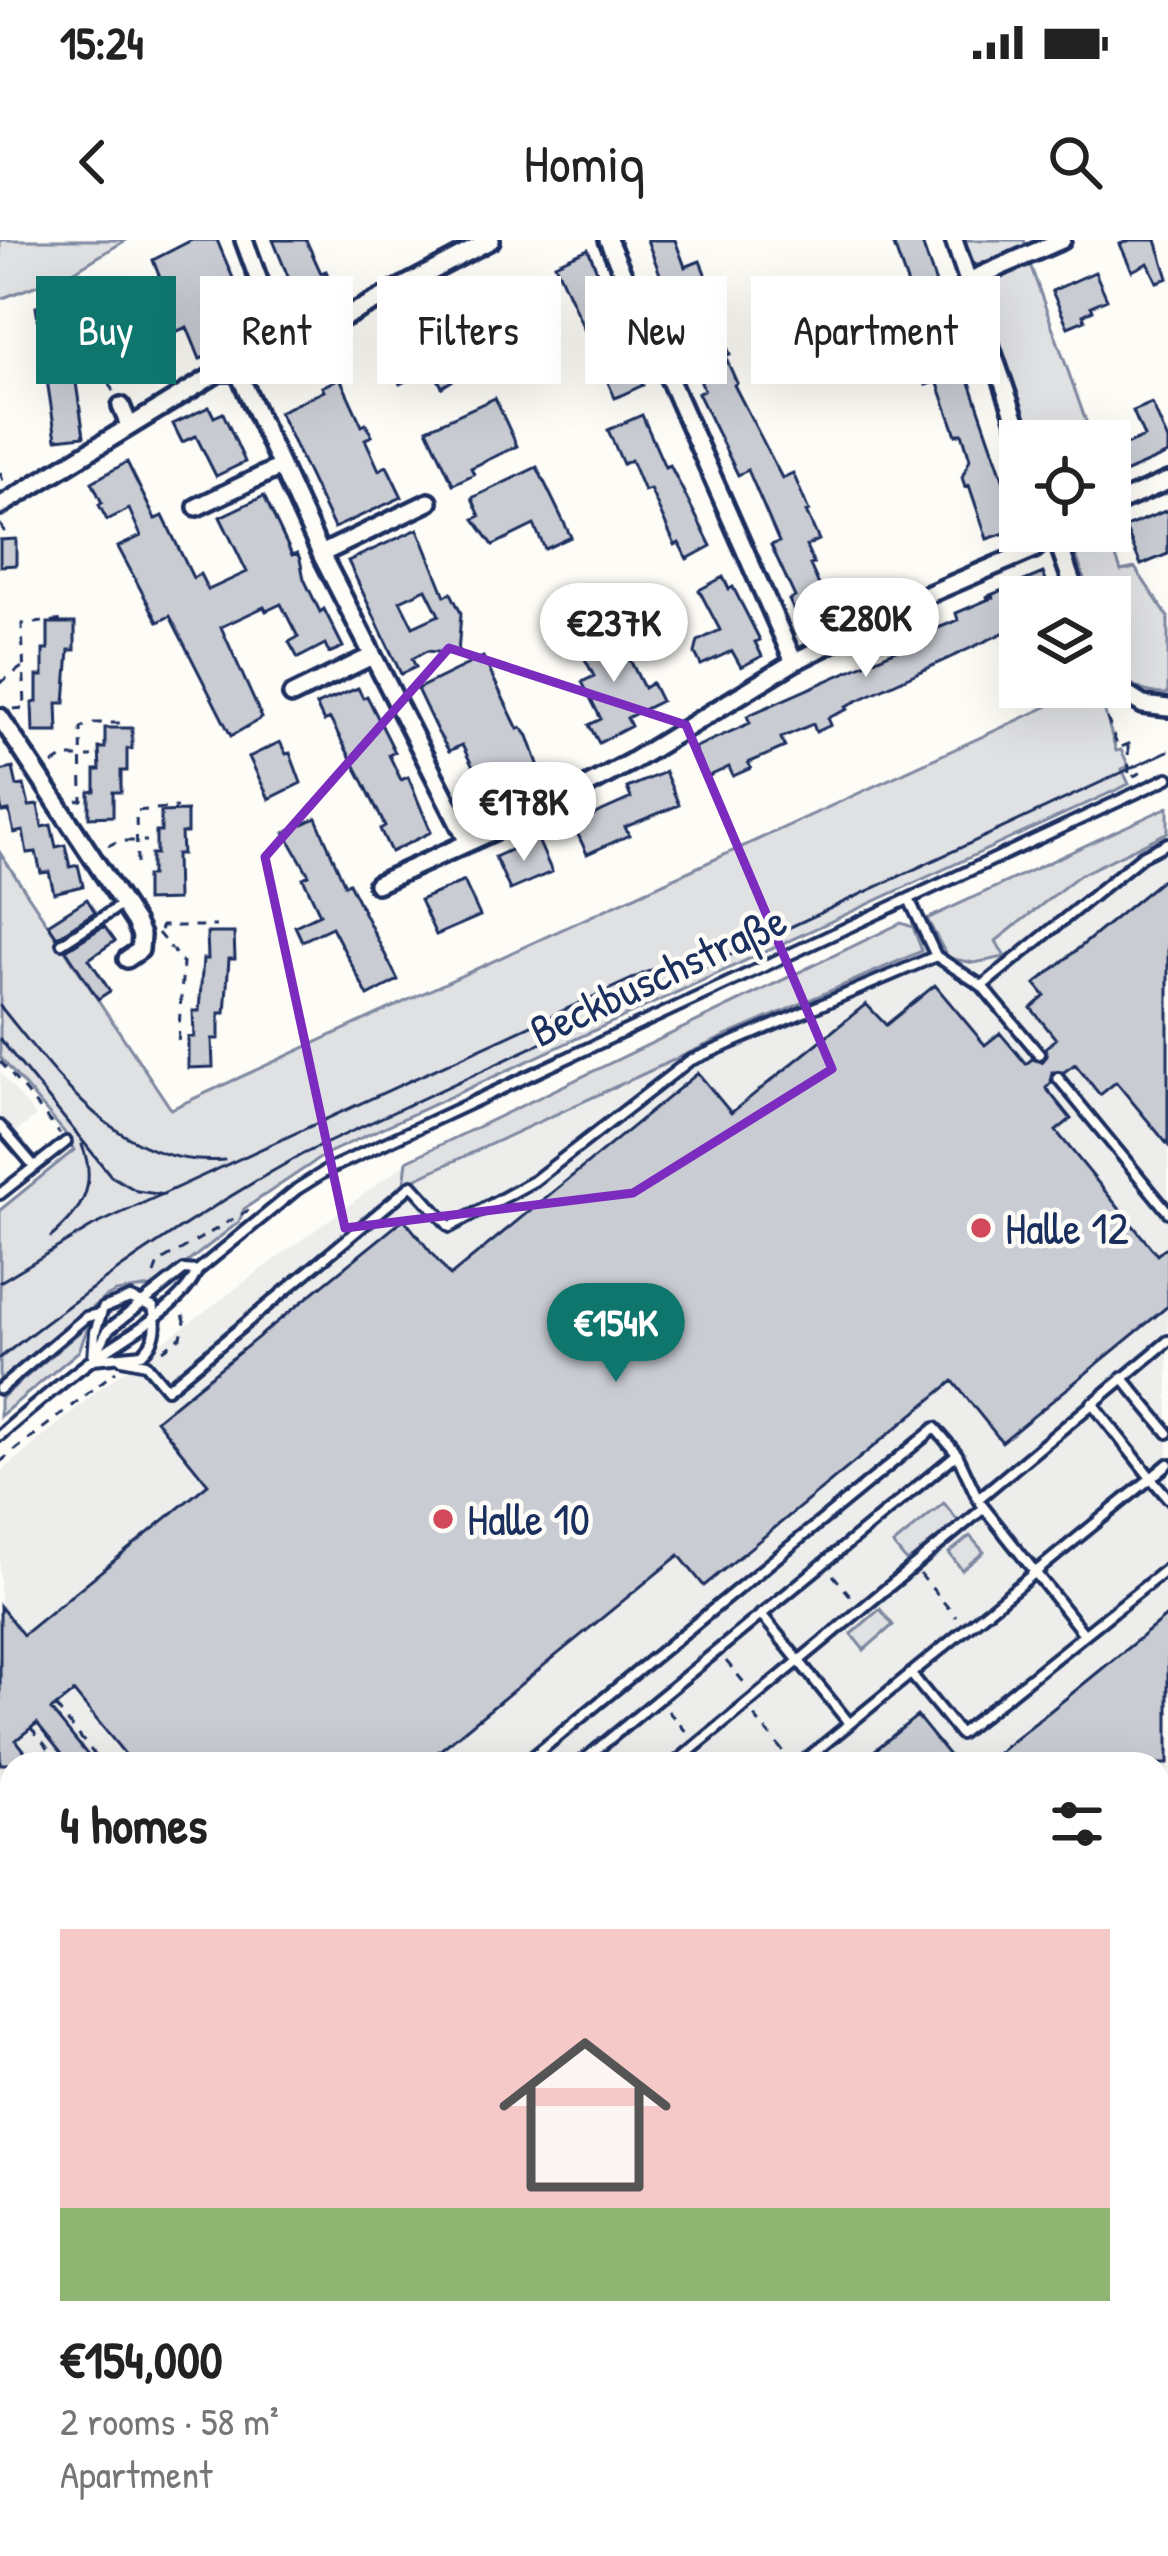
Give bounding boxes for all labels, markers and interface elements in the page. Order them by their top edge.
text: 15:24 [60,12,144,73]
text: Homiq [524,126,644,199]
icon: back [60,129,126,195]
icon: search [1042,129,1108,195]
chip: Buy [36,276,176,384]
chip: Rent [200,276,353,384]
chip: Filters [377,276,561,384]
chip: New [585,276,727,384]
chip: Apartment [751,276,1000,384]
map controls [999,420,1131,708]
button: locate [999,420,1131,552]
button: layers [999,576,1131,708]
pin: €280K [782,578,950,680]
pin: €237K [530,583,698,685]
text: €280K [820,590,912,643]
text: €237K [567,595,661,648]
pin: €178K [440,762,608,864]
text: €178K [479,774,569,827]
street label: Beckbuschstraße [520,888,796,1061]
place label: Halle 12 [1005,1197,1129,1258]
marker: Halle 12 [968,1215,994,1241]
pin: €154K [532,1283,700,1385]
text: €154K [574,1295,658,1348]
place label: Halle 10 [467,1488,590,1549]
marker: Halle 10 [430,1506,456,1532]
text: 4 homes [60,1790,207,1859]
icon: filters [1044,1791,1110,1857]
icon: home [477,2007,693,2223]
text: €154,000 [60,2325,223,2394]
text: 2 rooms · 58 m² [60,2394,279,2447]
text: Apartment [60,2447,213,2500]

